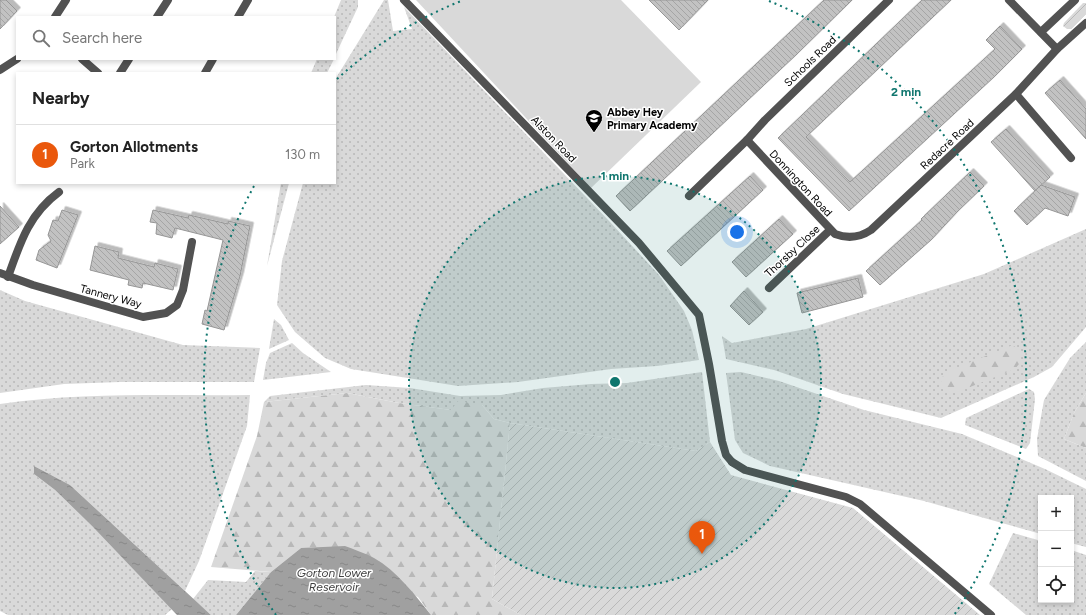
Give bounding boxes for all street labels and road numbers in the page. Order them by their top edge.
street label: Schools Road [782,33,839,89]
street label: Alston Road [528,113,579,165]
street label: Redacre Road [918,116,977,173]
street label: Donnington Road [767,147,835,219]
street label: Thorsby Close [762,223,822,280]
street label: Tannery Way [79,282,143,311]

